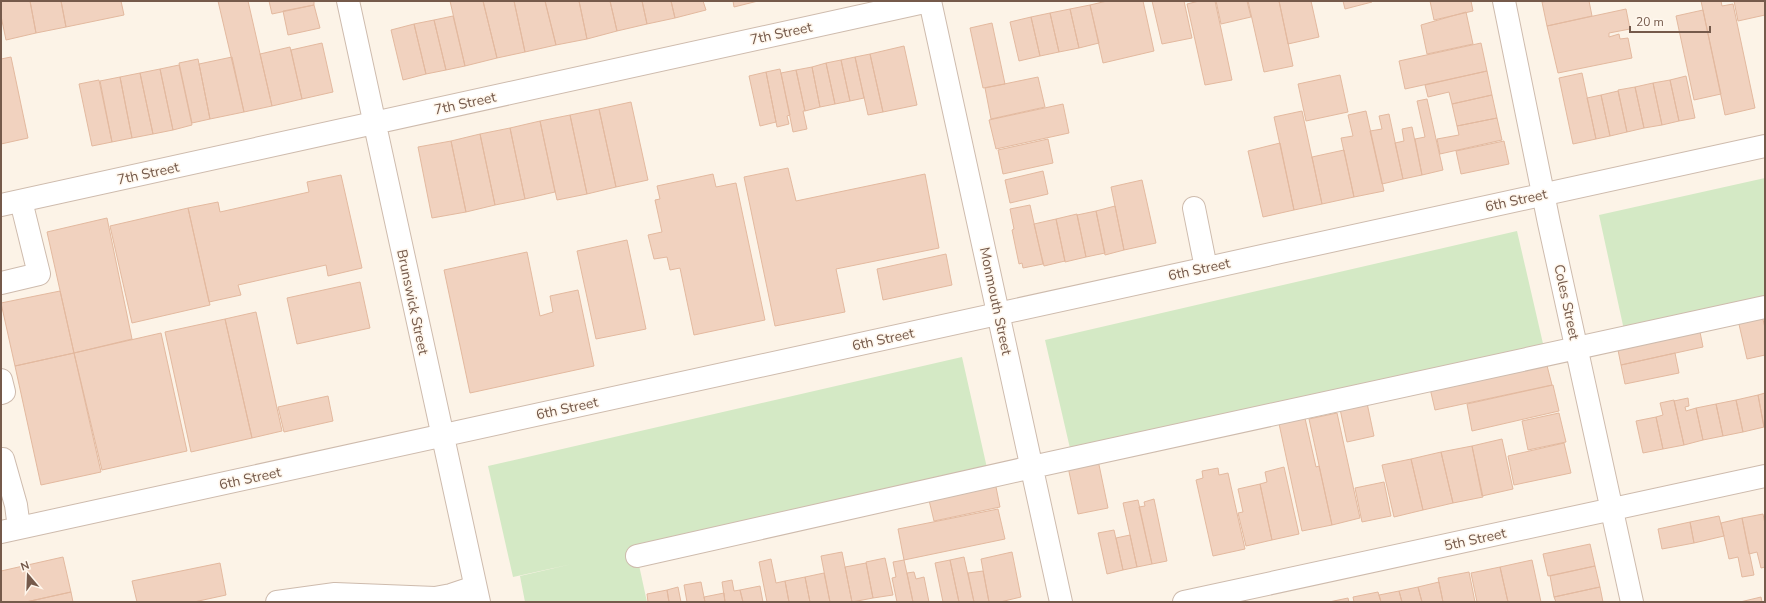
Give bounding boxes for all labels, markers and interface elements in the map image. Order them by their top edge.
scale bar [1630,8,1710,34]
text: 20 m [1636,14,1664,30]
street label: 7th Street [748,18,814,49]
street label: 7th Street [432,88,498,119]
street label: 7th Street [115,158,181,189]
street label: 6th Street [1483,185,1549,216]
street label: Monmouth Street [975,245,1016,357]
street label: Brunswick Street [392,248,433,357]
street label: 6th Street [1166,254,1232,285]
street label: Coles Street [1549,263,1584,342]
street label: 6th Street [850,324,916,355]
street label: 6th Street [534,393,600,424]
street label: 6th Street [217,463,283,494]
street label: 5th Street [1442,524,1508,555]
north arrow [8,555,48,595]
text: N [19,558,31,574]

